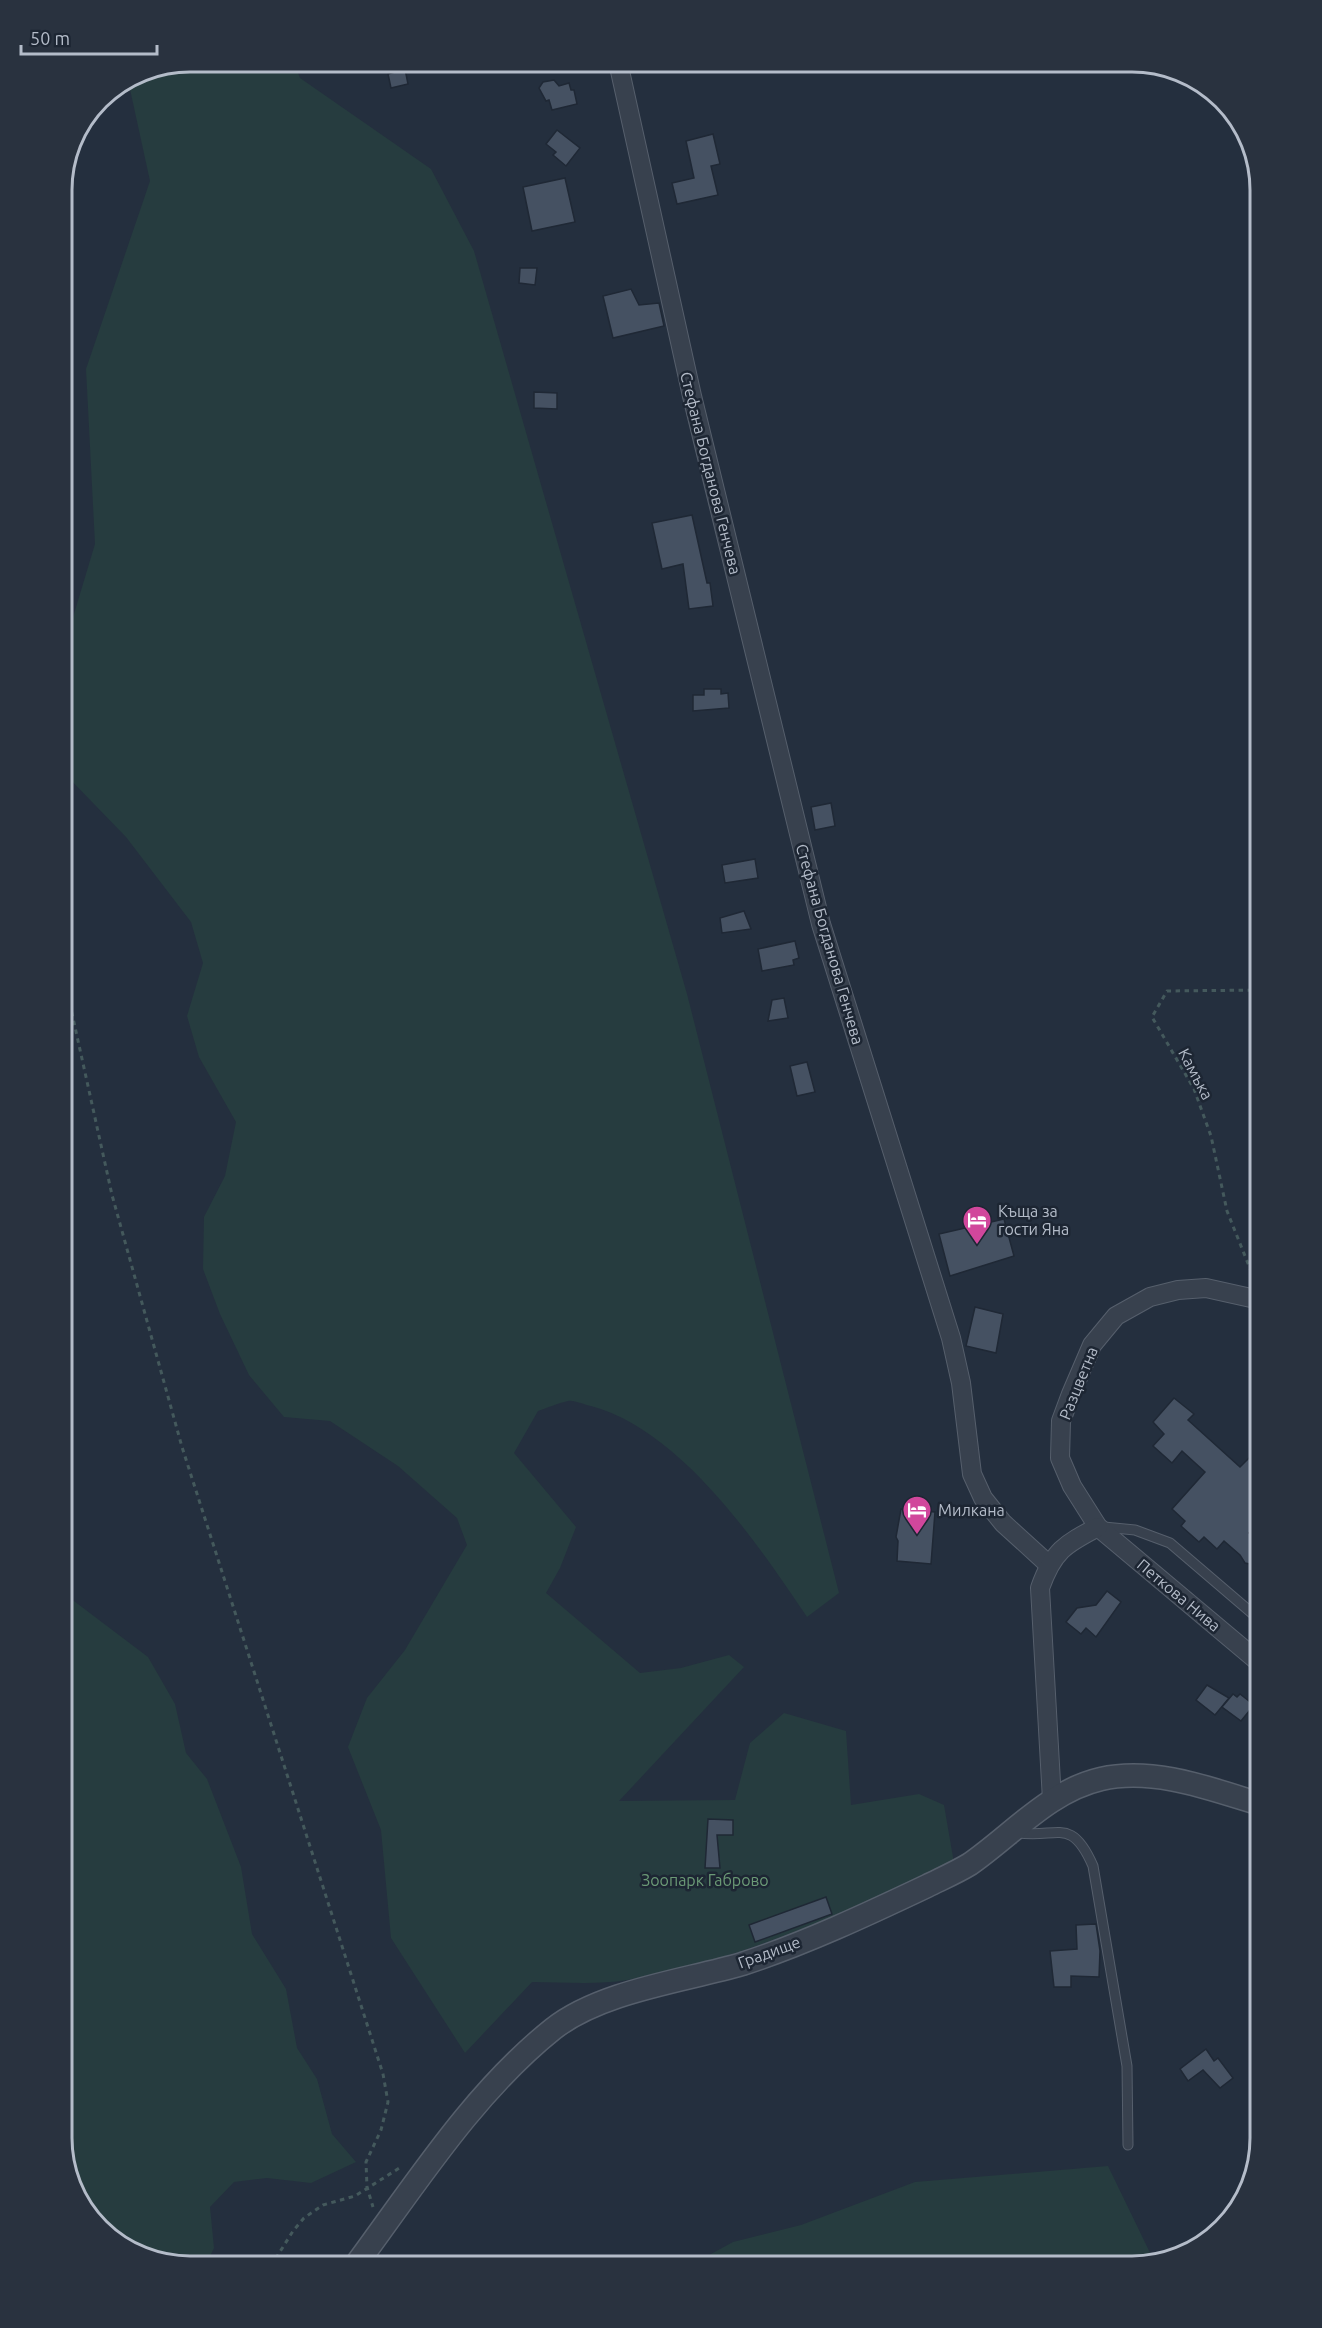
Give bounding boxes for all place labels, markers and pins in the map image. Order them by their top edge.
place label: Къща за гости Яна [998,1202,1069,1238]
hotel icon: Къща за гости Яна [961,1204,993,1246]
hotel icon: Милкана [901,1494,933,1536]
place label: Милкана [938,1501,1005,1519]

